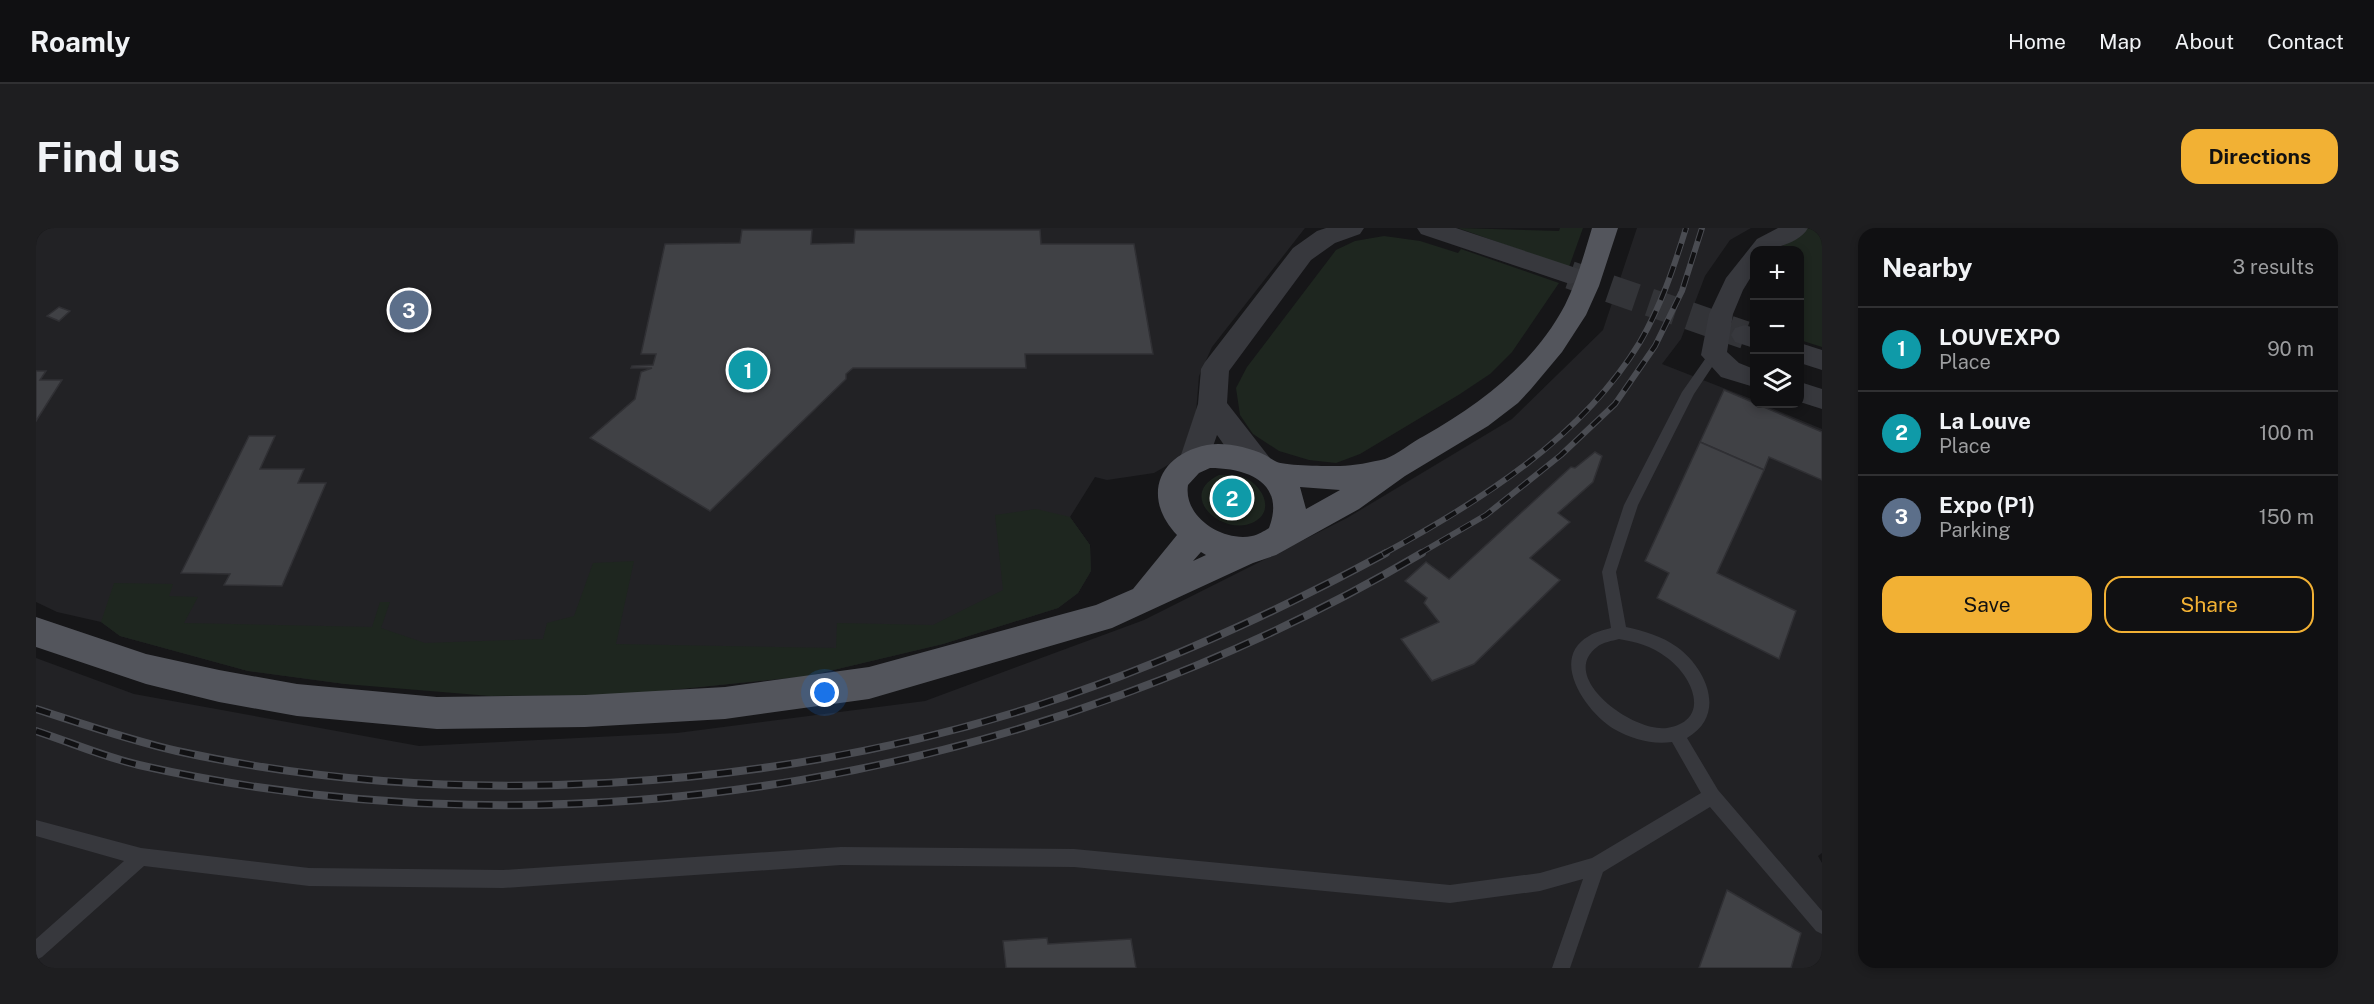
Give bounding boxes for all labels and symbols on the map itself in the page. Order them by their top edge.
pin: 3 [390,288,428,332]
pin: 1 [728,348,768,392]
pin: 2 [1212,476,1252,520]
your location [810,678,839,707]

